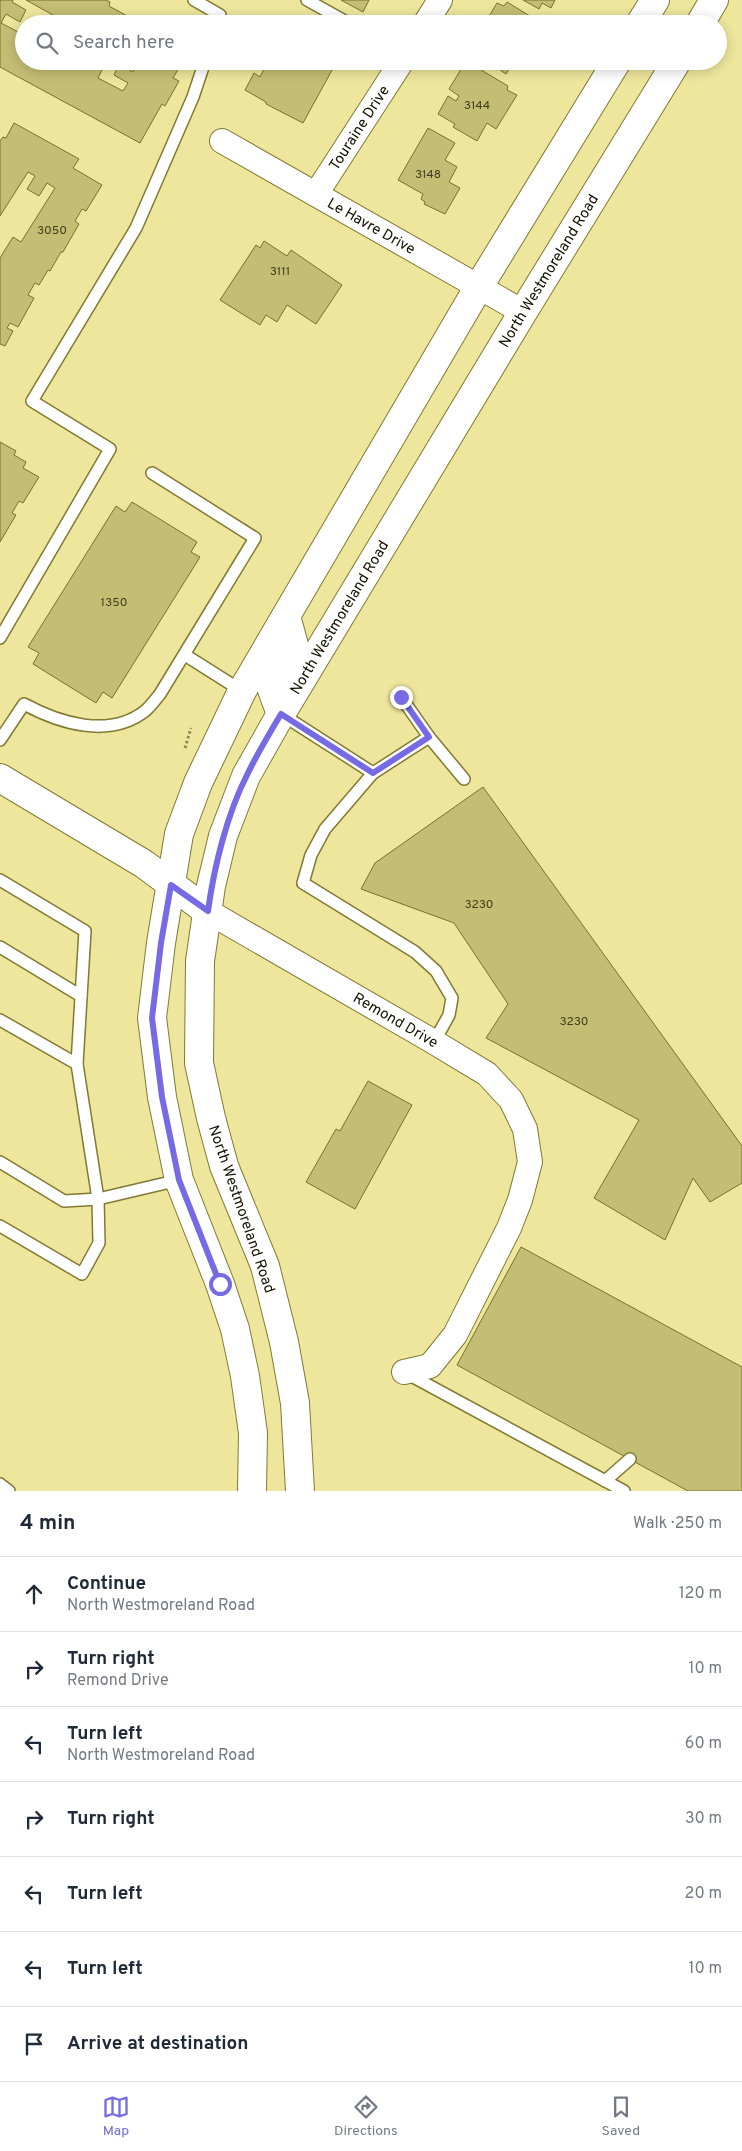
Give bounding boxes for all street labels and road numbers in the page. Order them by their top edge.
street label: Touraine Drive [326,82,395,175]
street label: North Westmoreland Road [496,191,604,352]
street label: Le Havre Drive [323,195,418,260]
street label: North Westmoreland Road [287,538,394,699]
street label: Remond Drive [349,989,441,1053]
street label: North Westmoreland Road [203,1123,278,1296]

